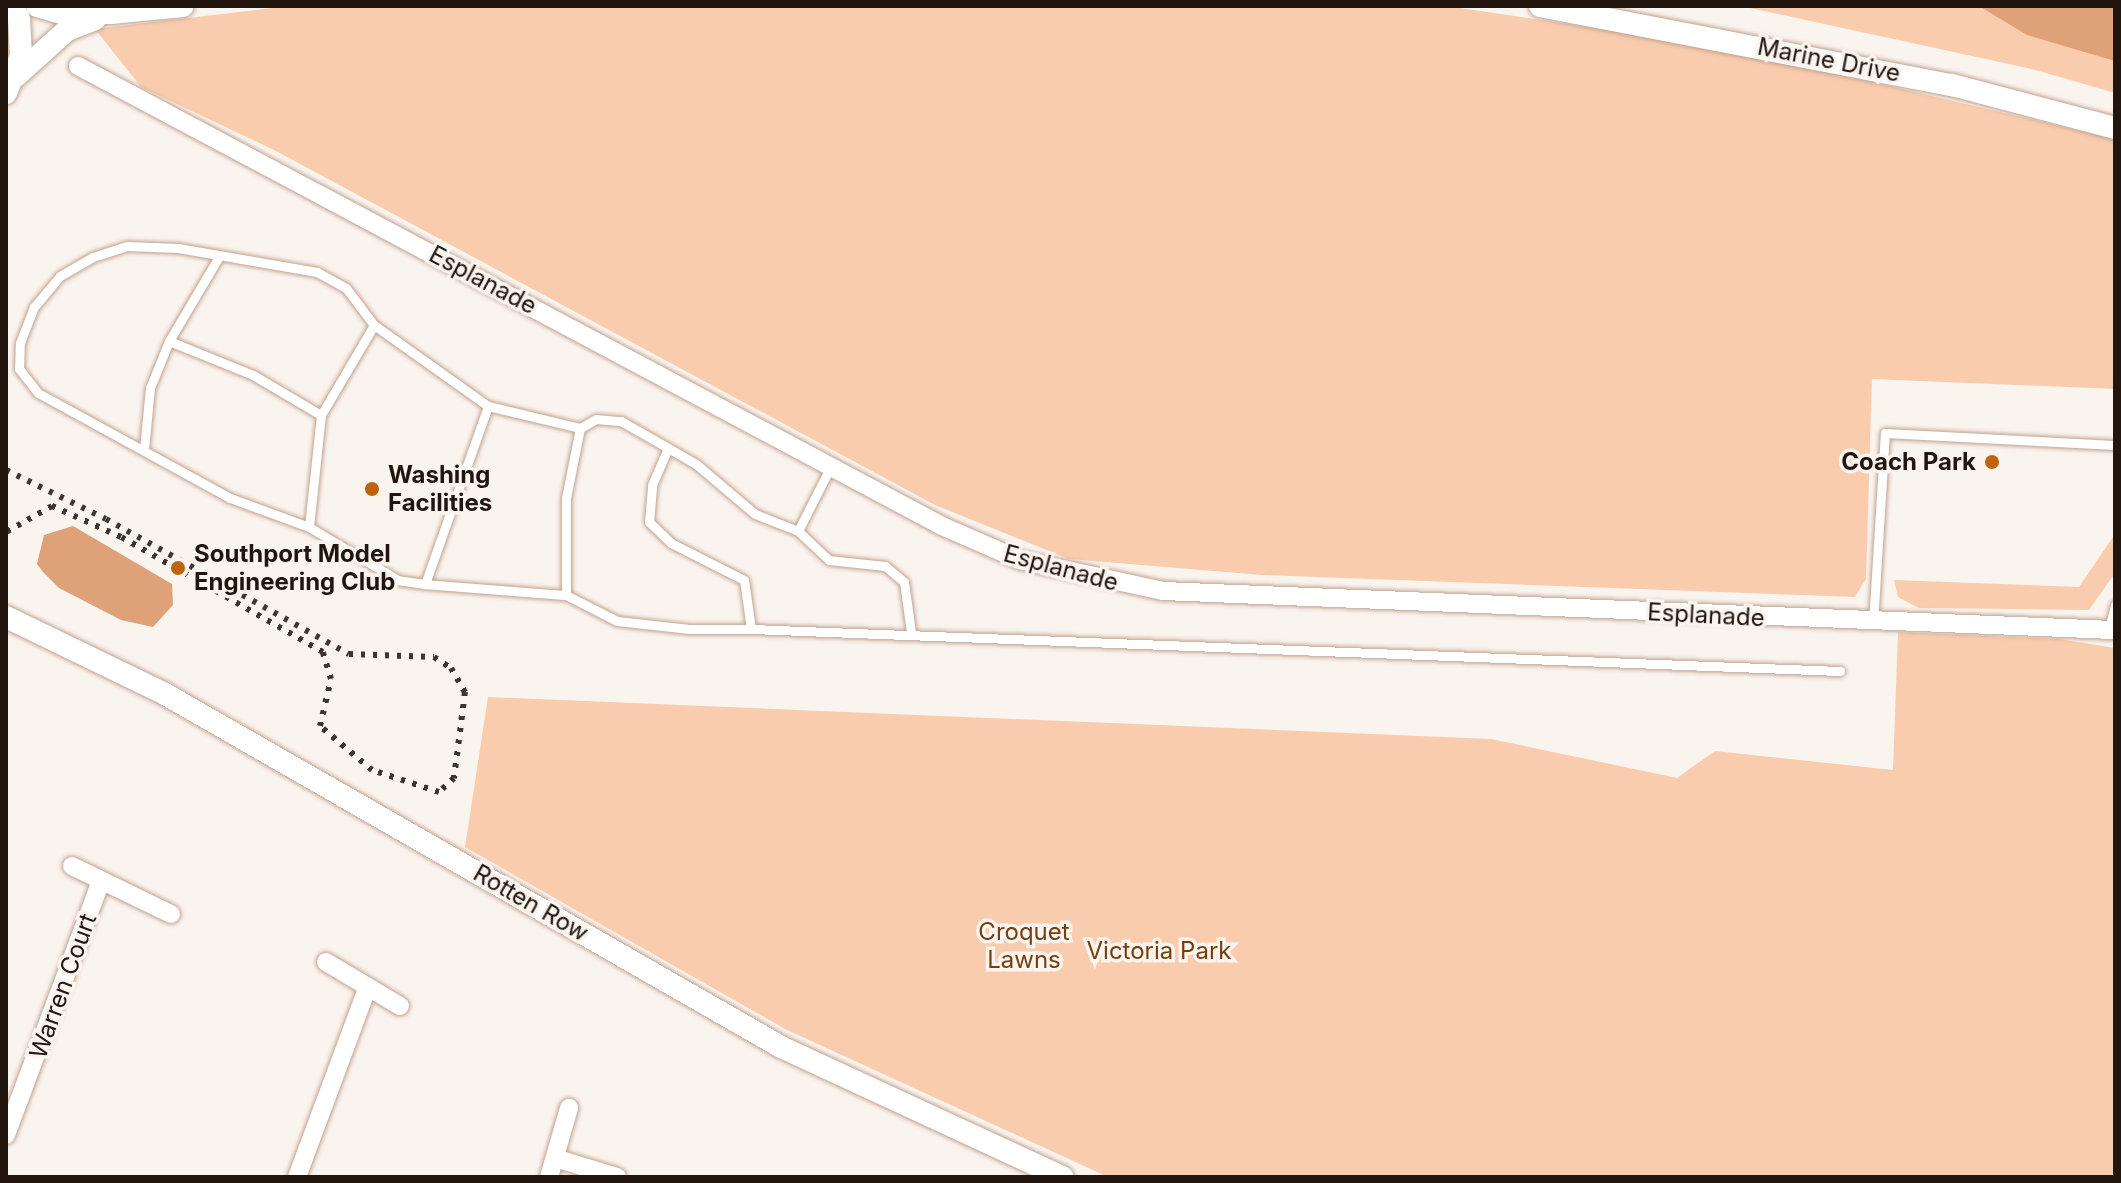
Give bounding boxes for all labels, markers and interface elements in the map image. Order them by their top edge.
street label: Marine Drive [1755,32,1903,88]
street label: Esplanade [424,240,542,320]
place label: Coach Park [1841,448,1976,476]
marker: Coach Park [1983,453,2001,471]
place label: Washing Facilities [388,461,492,517]
marker: Washing Facilities [363,480,381,498]
street label: Esplanade [1001,539,1121,597]
place label: Southport Model Engineering Club [194,540,395,596]
marker: Southport Model Engineering Club [169,559,187,577]
street label: Esplanade [1647,598,1765,632]
street label: Rotten Row [468,859,594,947]
street label: Warren Court [23,910,103,1062]
park label: Croquet Lawns [978,918,1070,974]
park label: Victoria Park [1087,937,1231,965]

